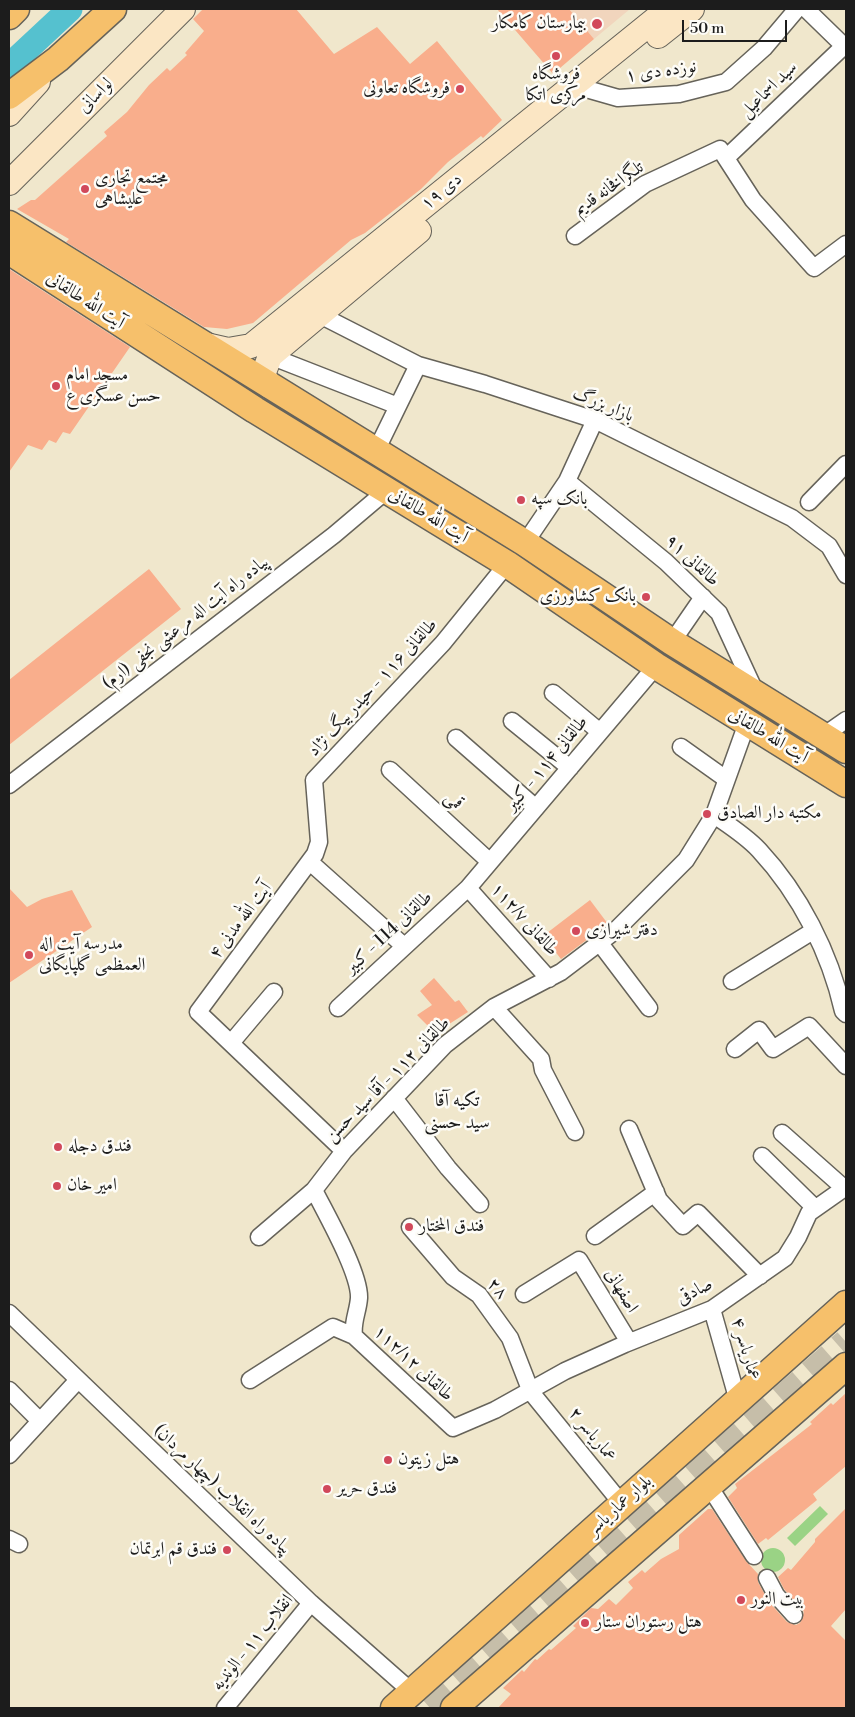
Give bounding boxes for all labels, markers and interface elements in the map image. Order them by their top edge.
scale bar [685,10,790,42]
place label: بیمارستان کامکار [492,13,586,35]
marker: بیمارستان کامکار [590,17,604,31]
text: 50 m [690,19,724,38]
marker: فروشگاه مرکزی اتکا [550,50,562,62]
street label: نوزده دی ۱ [624,56,698,88]
street label: سید اسماعیل [736,57,802,123]
place label: فروشگاه مرکزی اتکا [526,64,586,106]
street label: لواسانی [74,74,118,118]
place label: فروشگاه تعاونی [363,78,450,100]
marker: فروشگاه تعاونی [454,83,466,95]
street label: تلگرافخانه قدیم [570,157,648,221]
place label: مجتمع تجاری علیشاهی [95,168,168,210]
street label: ۱۹ دی [417,169,467,215]
marker: مجتمع تجاری علیشاهی [79,183,91,195]
street label: آیت الله طالقانی [42,268,128,334]
place label: مسجد امام حسن عسگری ع [66,365,161,408]
marker: مسجد امام حسن عسگری ع [50,380,62,392]
street label: بازار بزرگ [569,383,637,427]
street label: آیت الله طالقانی [384,484,472,548]
place label: بانک سپه [531,489,587,511]
marker: بانک سپه [515,494,527,506]
street label: طالقانی ۹۱ [660,530,724,592]
street label: پیاده راه آیت اله مرعشی نجفی (ارم) [98,551,274,695]
place label: بانک کشاورزی [539,586,636,608]
marker: بانک کشاورزی [640,591,652,603]
street label: طالقانی ۱۱۶ - حیدر بیگ نژاد [304,615,442,761]
street label: آیت الله طالقانی [724,704,812,768]
street label: طالقانی ۱۱۴ - کبیر [501,712,593,816]
street label: قمی [439,787,467,815]
place label: مکتبه دار الصادق [717,803,821,825]
marker: مکتبه دار الصادق [701,808,713,820]
street label: ۴ آیت الله مدنی [205,878,277,964]
street label: طالقانی ۱۱۲/۷ [486,879,562,961]
street label: طالقانی 114 - کبیر [341,887,437,979]
place label: دفتر شیرازی [586,920,658,942]
marker: دفتر شیرازی [570,925,582,937]
place label: مدرسه آیت اله العمظمی گلپایگانی [39,934,146,976]
marker: مدرسه آیت اله العمظمی گلپایگانی [23,949,35,961]
street label: طالقانی ۱۱۲ - آقا سید حسن [321,1013,455,1147]
district label: تکیه آقا سید حسنی [424,1090,490,1134]
place label: فندق دجله [68,1136,132,1158]
marker: فندق دجله [52,1141,64,1153]
place label: امیر خان [67,1175,117,1197]
marker: امیر خان [51,1180,63,1192]
place label: فندق المختار [419,1216,484,1238]
marker: فندق المختار [403,1221,415,1233]
street label: اصفهانی [599,1265,643,1317]
street label: ۲۸ [482,1274,512,1304]
street label: صادقی [673,1274,717,1310]
street label: عماریاسر ۴ [726,1315,764,1383]
street label: طالقانی ۱۱۲/۱۲ [369,1322,457,1406]
street label: عماریاسر ۲ [563,1403,621,1467]
street label: پیاده راه انقلاب (چهار مردان) [148,1420,296,1560]
place label: هتل زیتون [398,1449,459,1471]
marker: هتل زیتون [382,1454,394,1466]
street label: بلوار عمار یاسر [583,1471,657,1541]
place label: فندق حرير [337,1478,397,1500]
marker: فندق حرير [321,1483,333,1495]
place label: فندق قم ابرتمان [130,1539,217,1561]
marker: فندق قم ابرتمان [221,1544,233,1556]
place label: بیت النور [751,1589,804,1611]
street label: انقلاب ۱۱ - الوندیه [208,1590,298,1696]
marker: بیت النور [735,1594,747,1606]
place label: هتل رستوران ستار [595,1612,702,1634]
marker: هتل رستوران ستار [579,1617,591,1629]

